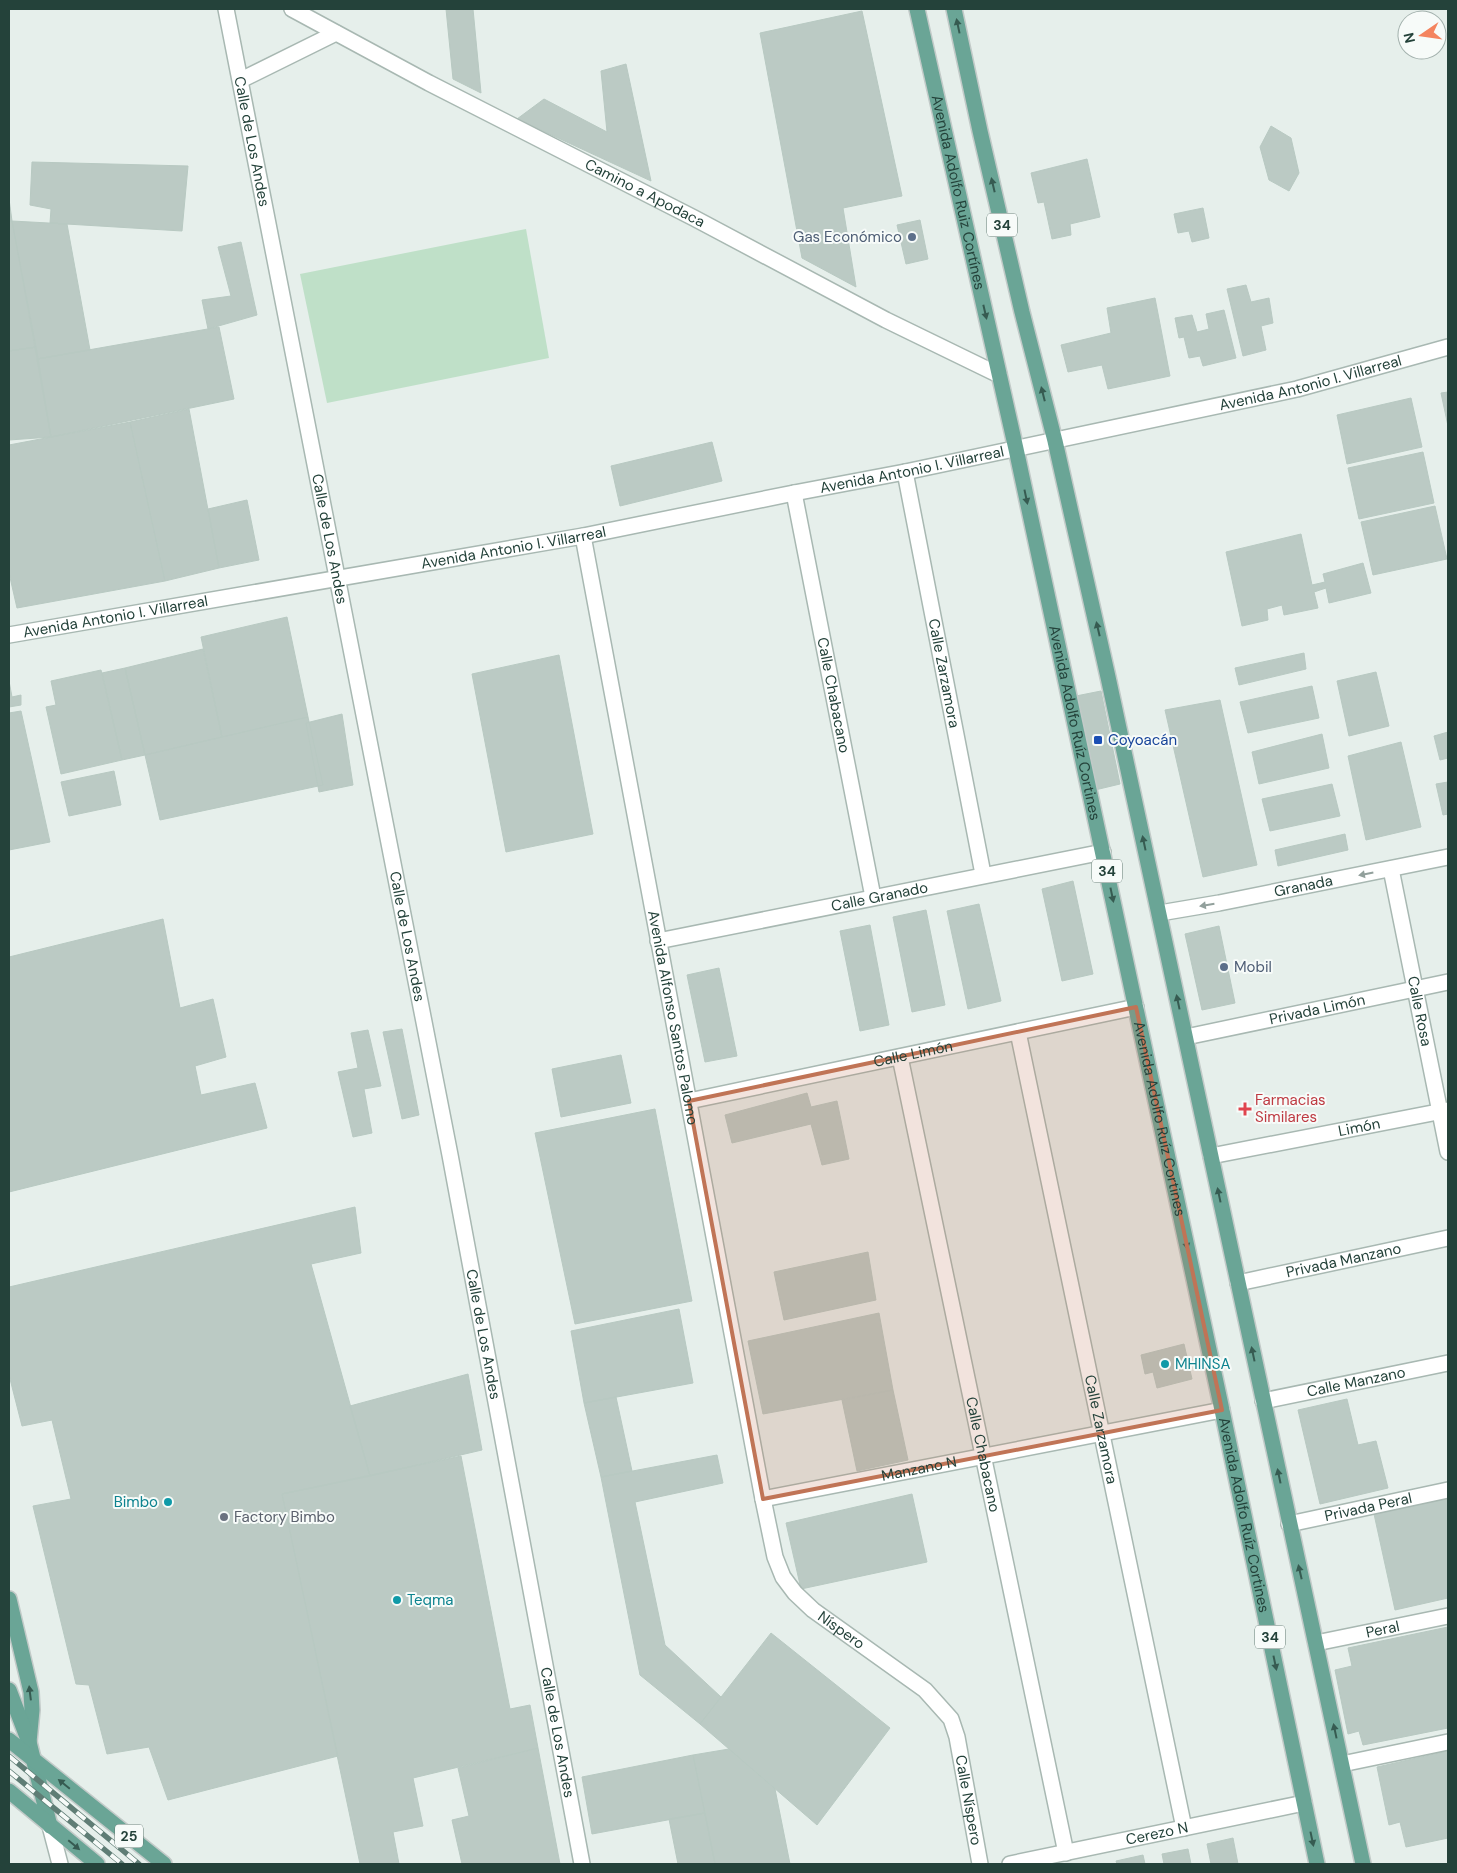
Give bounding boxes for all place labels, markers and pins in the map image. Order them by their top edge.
place label: Gas Económico [793,227,902,247]
marker: Gas Económico [906,231,918,243]
place label: Coyoacán [1108,730,1177,750]
marker: Coyoacán [1092,734,1104,746]
place label: Mobil [1234,957,1272,977]
marker: Mobil [1218,961,1230,973]
place label: Farmacias Similares [1255,1090,1326,1127]
marker: Farmacias Similares [1239,1103,1251,1115]
place label: MHINSA [1175,1354,1230,1374]
marker: MHINSA [1159,1358,1171,1370]
place label: Bimbo [114,1492,158,1512]
marker: Bimbo [162,1496,174,1508]
place label: Factory Bimbo [234,1507,335,1527]
marker: Factory Bimbo [218,1511,230,1523]
place label: Teqma [407,1590,454,1610]
marker: Teqma [391,1594,403,1606]

